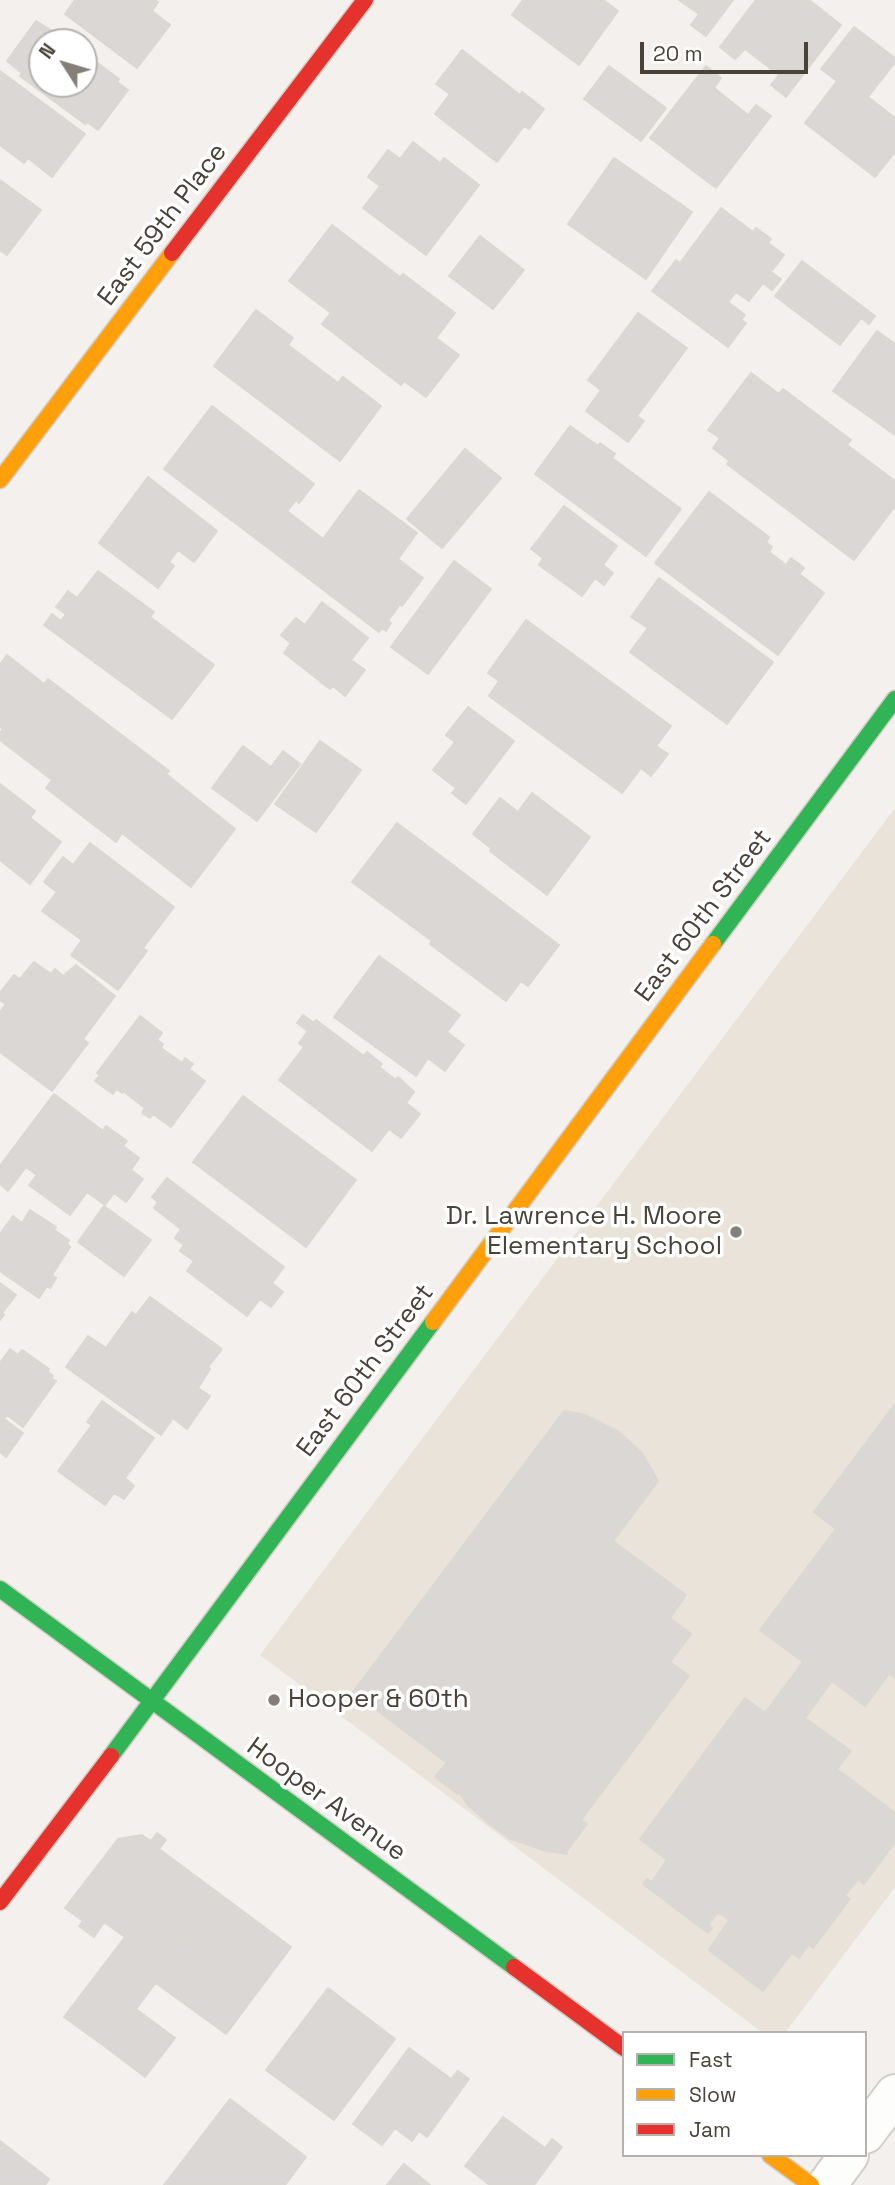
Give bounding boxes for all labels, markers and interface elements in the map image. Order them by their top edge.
north arrow [28,28,98,98]
scale bar [643,28,811,72]
text: N [34,39,61,64]
text: 20 m [653,40,703,67]
street label: East 59th Place [92,138,234,312]
street label: East 60th Street [629,823,779,1009]
place label: Dr. Lawrence H. Moore Elementary School [446,1201,722,1262]
marker: Dr. Lawrence H. Moore Elementary School [728,1224,744,1240]
street label: East 60th Street [291,1278,441,1464]
place label: Hooper & 60th [288,1684,469,1716]
marker: Hooper & 60th [266,1692,282,1708]
street label: Hooper Avenue [240,1732,412,1868]
legend [622,2031,867,2157]
text: Fast [689,2046,733,2073]
text: Slow [689,2081,737,2108]
text: Jam [689,2116,731,2143]

